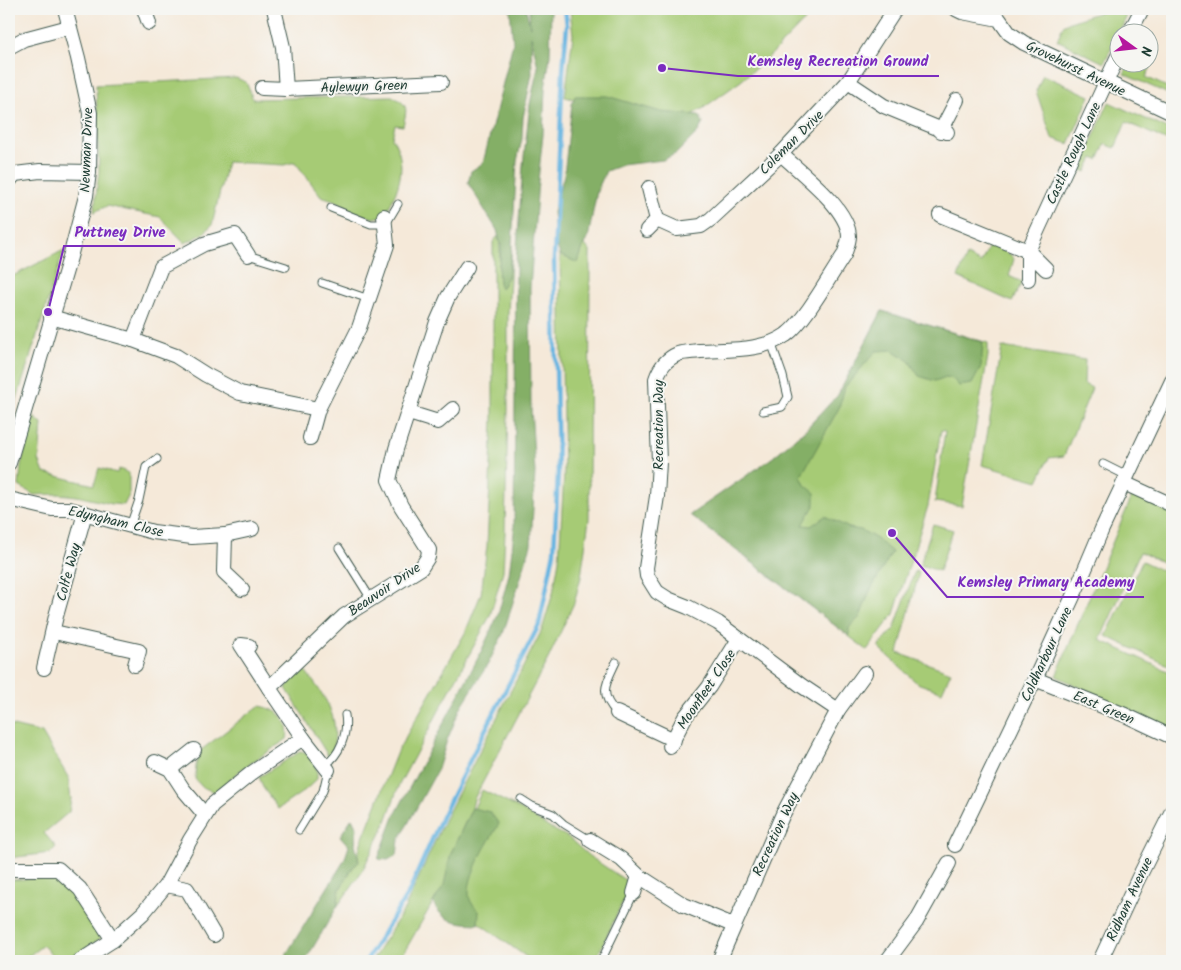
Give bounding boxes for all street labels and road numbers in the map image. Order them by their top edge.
street label: Grovehurst Avenue [1022,35,1130,103]
street label: Aylewyn Green [320,74,408,100]
street label: Castle Rough Lane [1041,98,1108,208]
street label: Coleman Drive [754,105,830,180]
street label: Newman Drive [75,106,100,193]
street label: Recreation Way [648,379,670,470]
street label: Edyngham Close [66,500,166,544]
street label: Colfe Way [51,540,87,604]
street label: Beauvoir Drive [344,557,426,622]
street label: Coldharbour Lane [1015,603,1079,706]
street label: Moonfleet Close [672,644,742,734]
street label: East Green [1069,685,1138,731]
street label: Recreation Way [747,788,805,880]
street label: Ridham Avenue [1101,853,1159,945]

